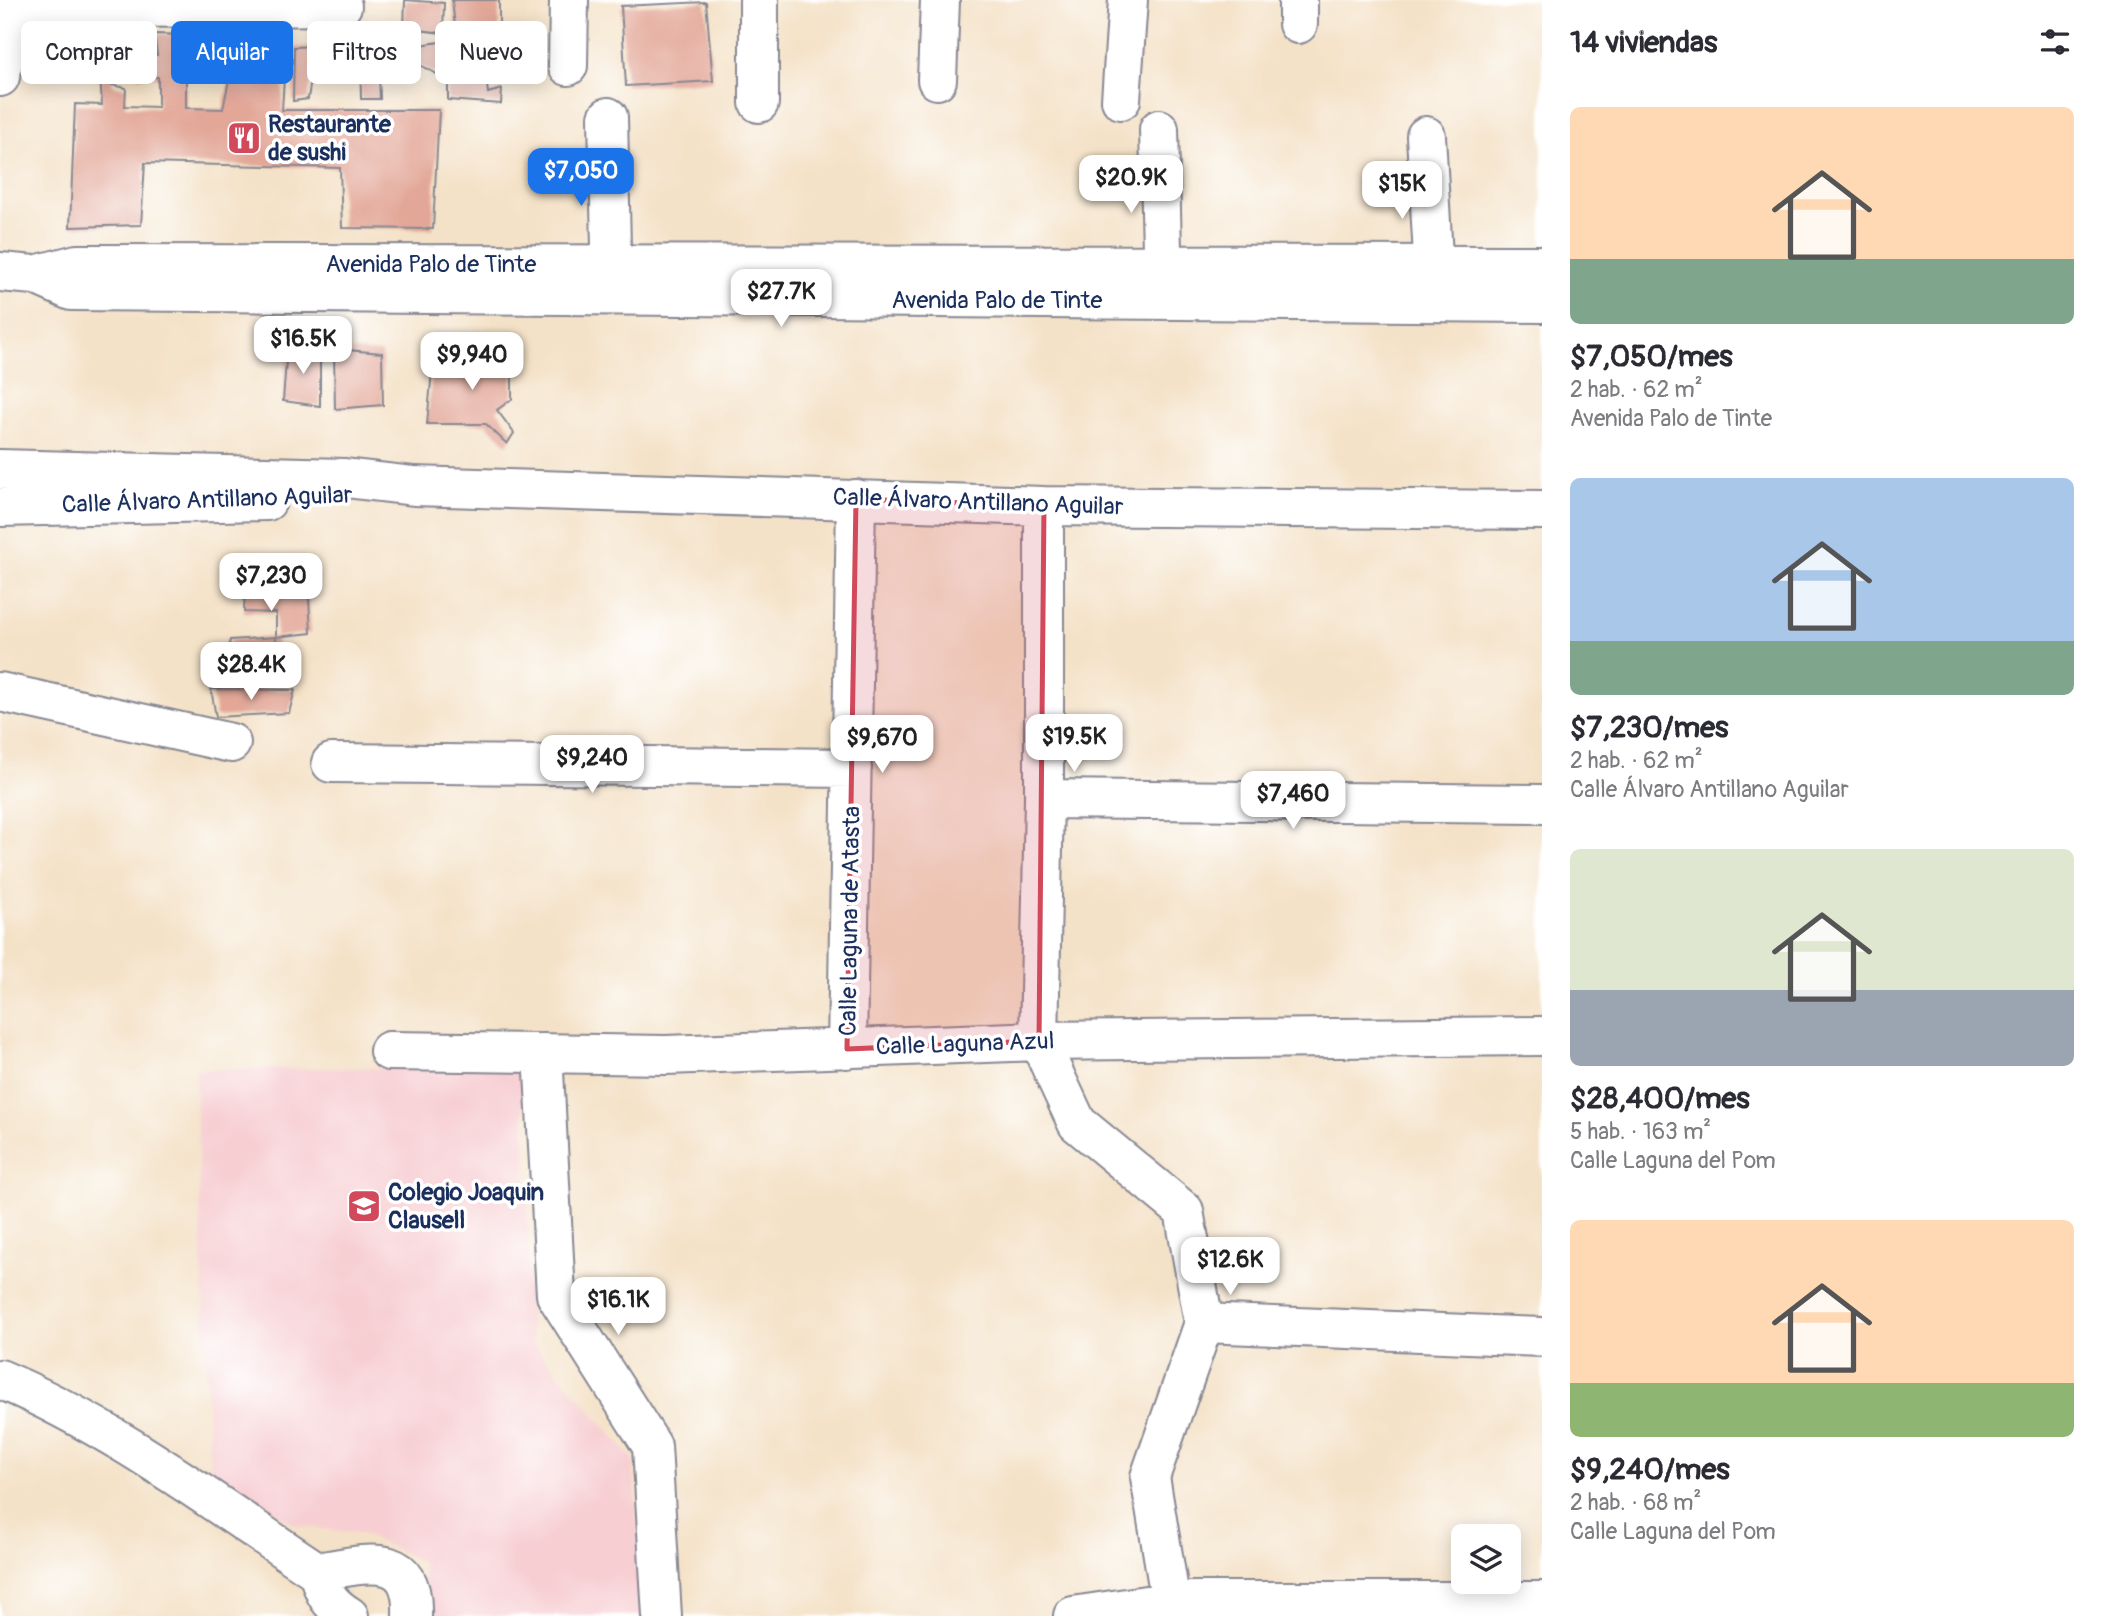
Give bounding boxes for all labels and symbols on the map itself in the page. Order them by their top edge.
place label: Restaurante de sushi [268,110,392,167]
restaurant icon: Restaurante de sushi [225,119,263,157]
pin: $7,050 [524,148,638,208]
pin: $20.9K [1074,156,1188,215]
pin: $15K [1361,162,1443,221]
street label: Avenida Palo de Tinte [326,250,537,279]
pin: $27.7K [724,270,838,329]
street label: Avenida Palo de Tinte [892,286,1103,315]
pin: $16.5K [246,316,360,376]
pin: $9,940 [415,332,529,392]
street label: Calle Álvaro Antillano Aguilar [61,480,353,520]
street label: Calle Álvaro Antillano Aguilar [832,482,1124,522]
pin: $7,230 [214,554,328,613]
pin: $28.4K [194,642,308,702]
pin: $19.5K [1017,714,1131,774]
pin: $9,670 [825,716,939,775]
pin: $9,240 [535,736,649,795]
pin: $7,460 [1236,772,1350,831]
street label: Calle Laguna de Atasta [833,806,867,1036]
street label: Calle Laguna Azul [875,1026,1055,1062]
place label: Colegio Joaquin Clausell [388,1178,544,1235]
school or university icon: Colegio Joaquin Clausell [345,1187,383,1225]
pin: $12.6K [1173,1238,1287,1297]
pin: $16.1K [561,1278,675,1337]

